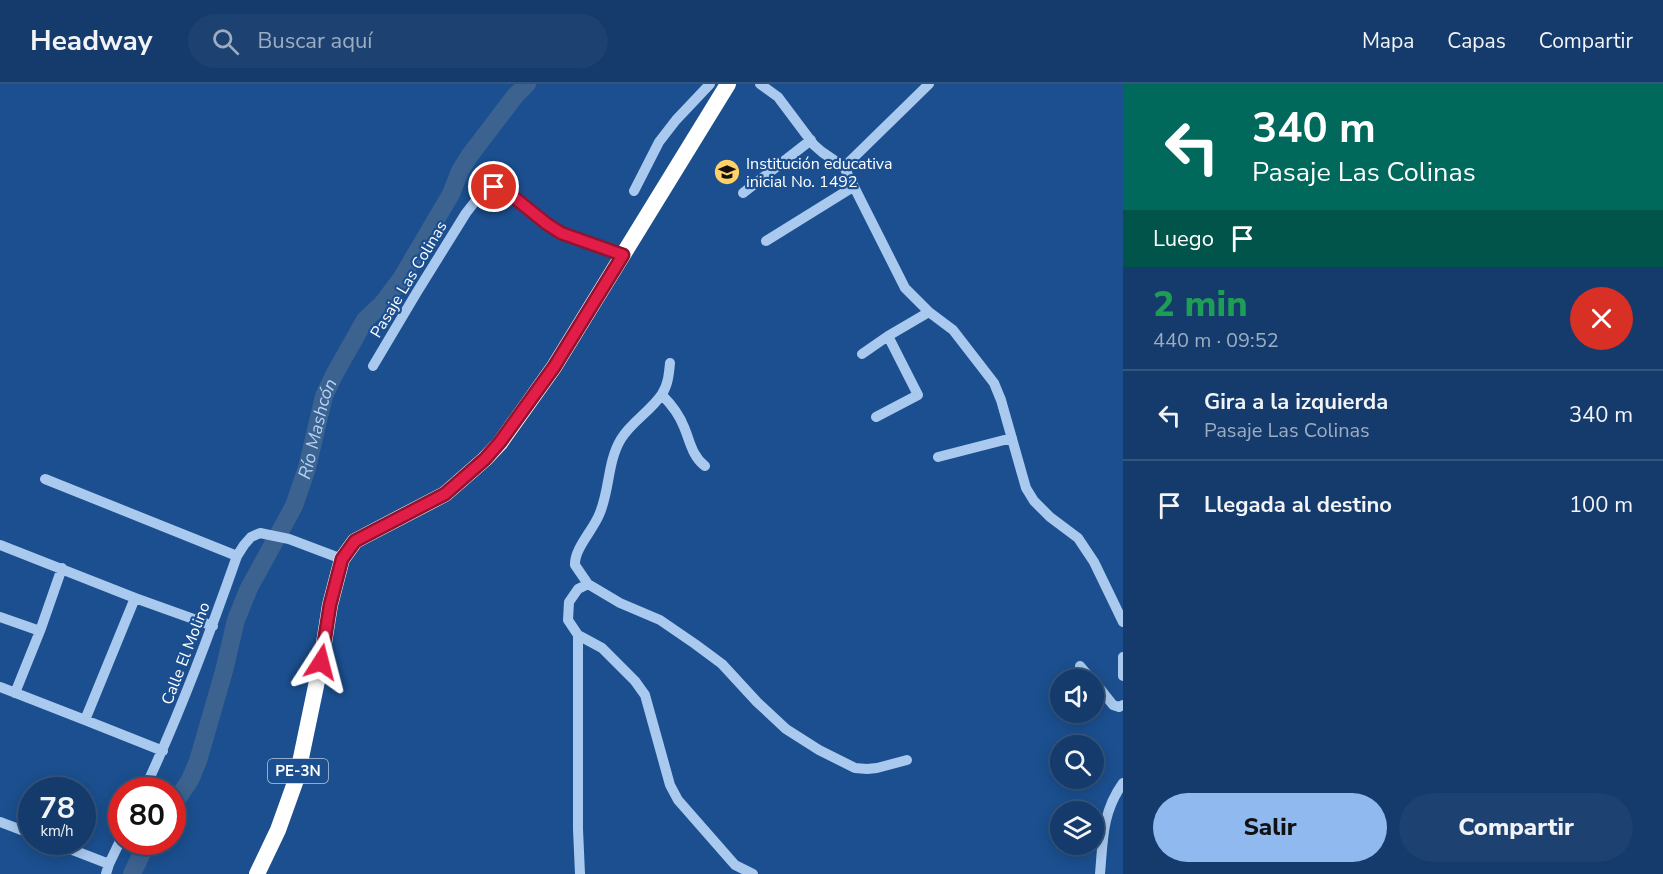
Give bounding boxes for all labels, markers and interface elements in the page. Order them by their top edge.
search box [188,14,608,68]
text: Headway [30,22,152,60]
icon: search [209,25,242,58]
text: Buscar aquí [257,26,372,56]
text: Mapa [1362,27,1414,55]
text: Capas [1447,27,1506,55]
text: Compartir [1539,27,1633,55]
text: 340 m [1252,100,1376,157]
icon: left [1153,108,1231,186]
place label: Institución educativa inicial No. 1492 [746,153,892,193]
text: Pasaje Las Colinas [1252,154,1476,191]
school or university icon: Institución educativa inicial No. 1492 [712,157,742,187]
pin [468,161,519,212]
icon: arrive [477,170,510,203]
street label: Pasaje Las Colinas [365,217,452,342]
icon: arrive [1226,222,1259,255]
text: Luego [1153,224,1214,254]
text: 2 min [1153,280,1248,329]
button: close [1570,287,1633,350]
text: 440 m · 09:52 [1153,327,1279,354]
water label: Río Mashcón [292,374,343,482]
text: Gira a la izquierda [1204,387,1388,417]
icon: left [1153,399,1186,432]
text: 340 m [1569,400,1633,430]
text: Pasaje Las Colinas [1204,417,1370,444]
icon: arrive [1153,489,1186,522]
text: Llegada al destino [1204,490,1392,520]
text: 100 m [1569,490,1633,520]
street label: Calle El Molino [156,599,216,708]
position arrow [289,630,353,694]
map controls [1050,669,1104,855]
button: sound [1050,669,1104,723]
button: search [1050,735,1104,789]
road number: PE-3N [268,759,328,783]
speed limit sign: 80 [108,777,186,855]
text: 78 [39,788,75,829]
button: Salir [1153,793,1387,862]
button: Compartir [1399,793,1633,862]
button: layers [1050,801,1104,855]
text: km/h [40,821,74,841]

